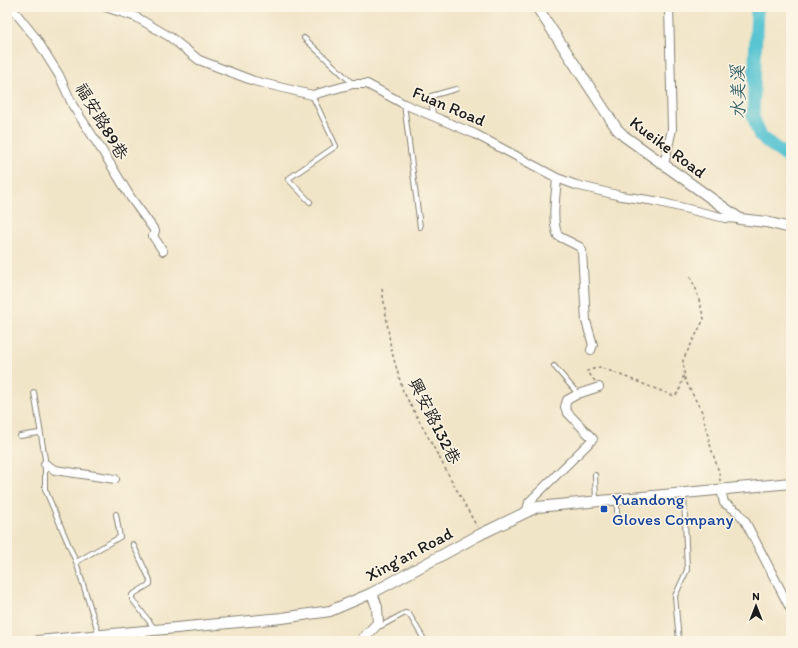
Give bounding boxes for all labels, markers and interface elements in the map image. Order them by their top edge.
water label: 水美溪 [727,64,749,119]
street label: 福安路89巷 [71,79,133,164]
street label: Fuan Road [410,82,488,130]
street label: Kueike Road [626,112,710,182]
street label: 興安路132巷 [405,375,466,468]
place label: Yuandong Gloves Company [612,489,733,529]
marker: Yuandong Gloves Company [599,504,609,514]
street label: Xing’an Road [362,522,456,585]
north arrow [736,586,776,626]
text: N [752,590,760,603]

